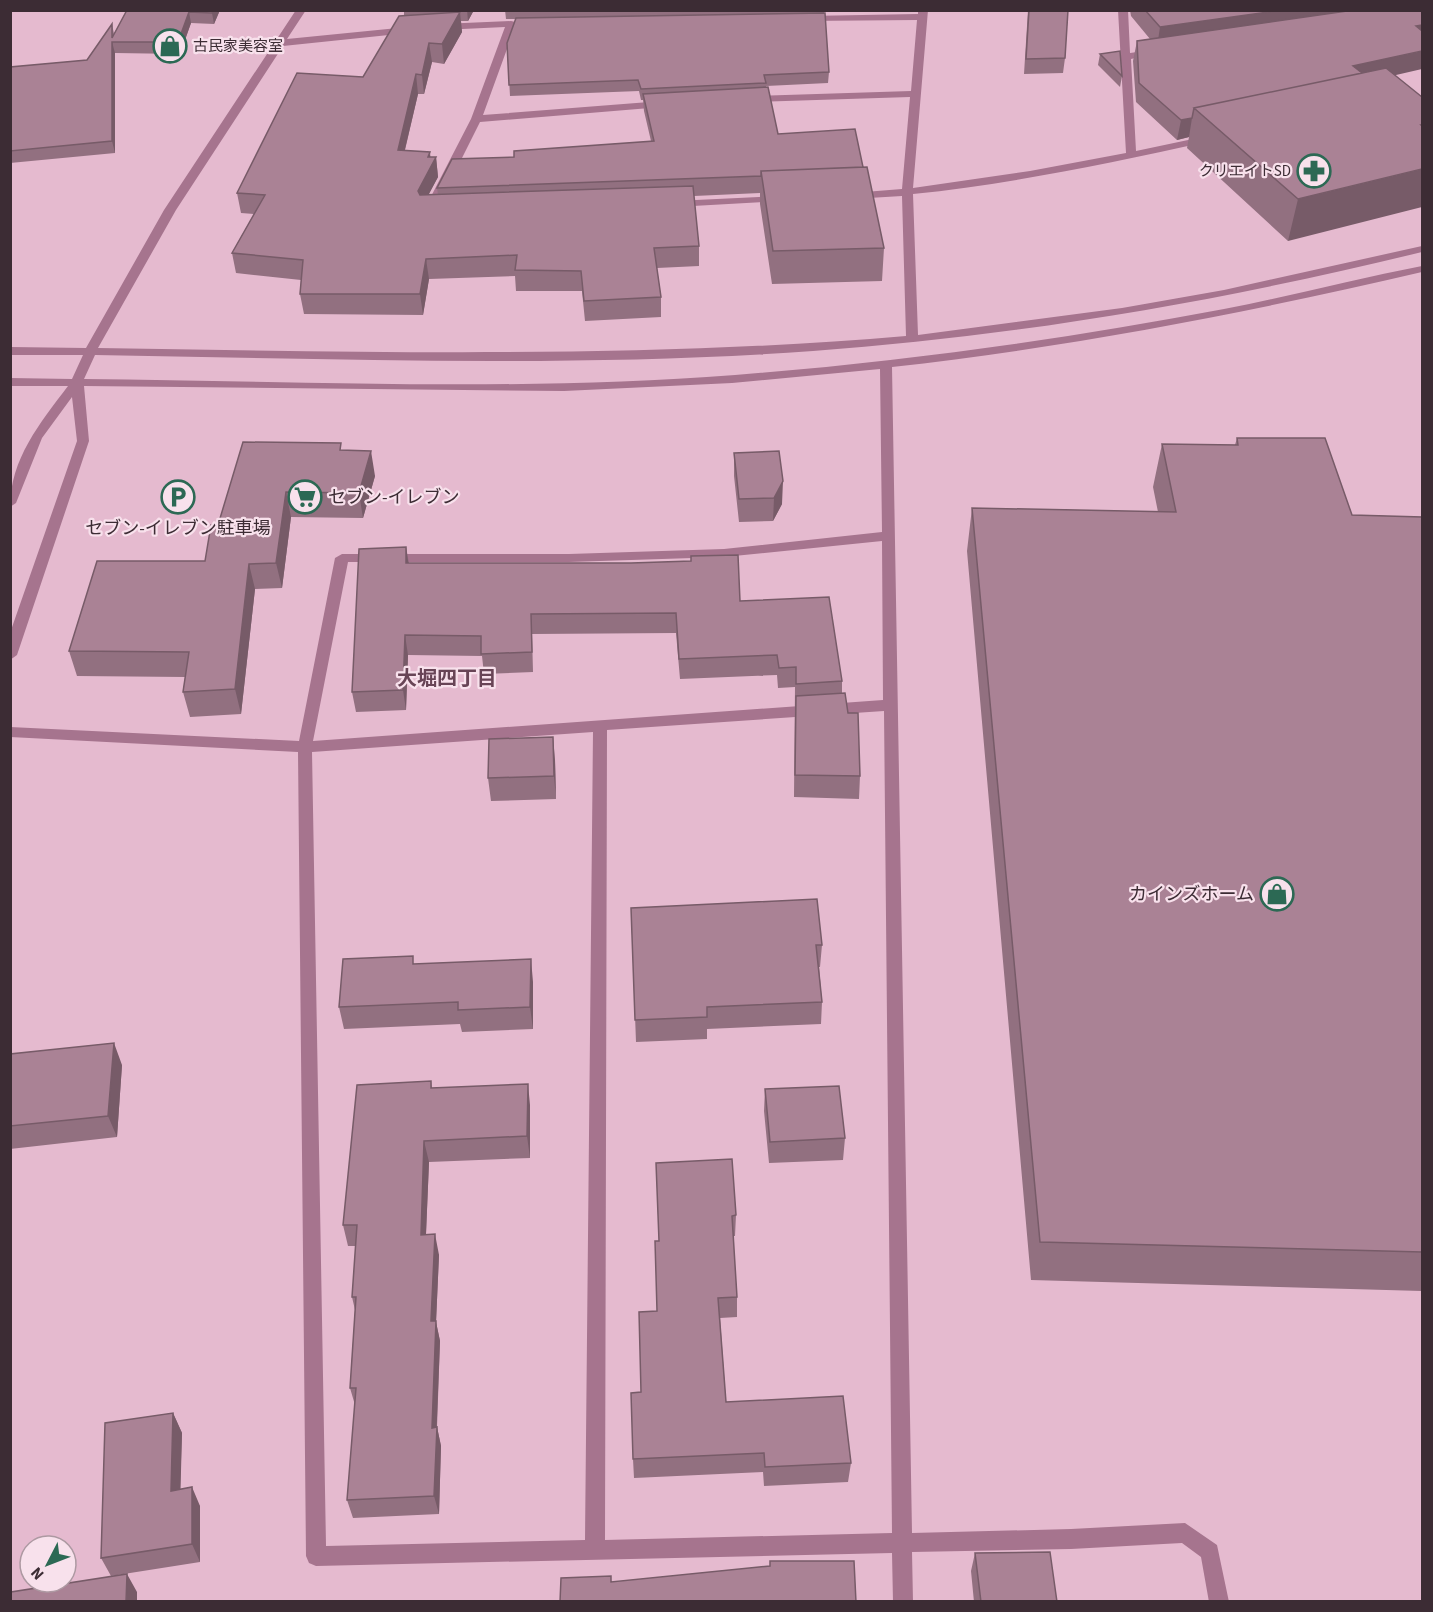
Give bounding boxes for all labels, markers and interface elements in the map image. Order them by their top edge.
shop icon: 古民家美容室 [152,28,188,64]
place label: 古民家美容室 [193,36,283,57]
pharmacy icon: クリエイトSD [1296,153,1332,189]
place label: クリエイトSD [1199,161,1291,182]
parking icon: セブン-イレブン駐車場 [160,479,196,515]
supermarket icon: セブン-イレブン [287,479,323,515]
place label: セブン-イレブン [328,485,460,510]
place label: セブン-イレブン駐車場 [85,516,271,541]
district label: 大堀四丁目 [397,665,497,693]
shop icon: カインズホーム [1259,876,1295,912]
place label: カインズホーム [1129,882,1254,907]
north arrow [18,1534,78,1594]
text: N [26,1562,49,1585]

